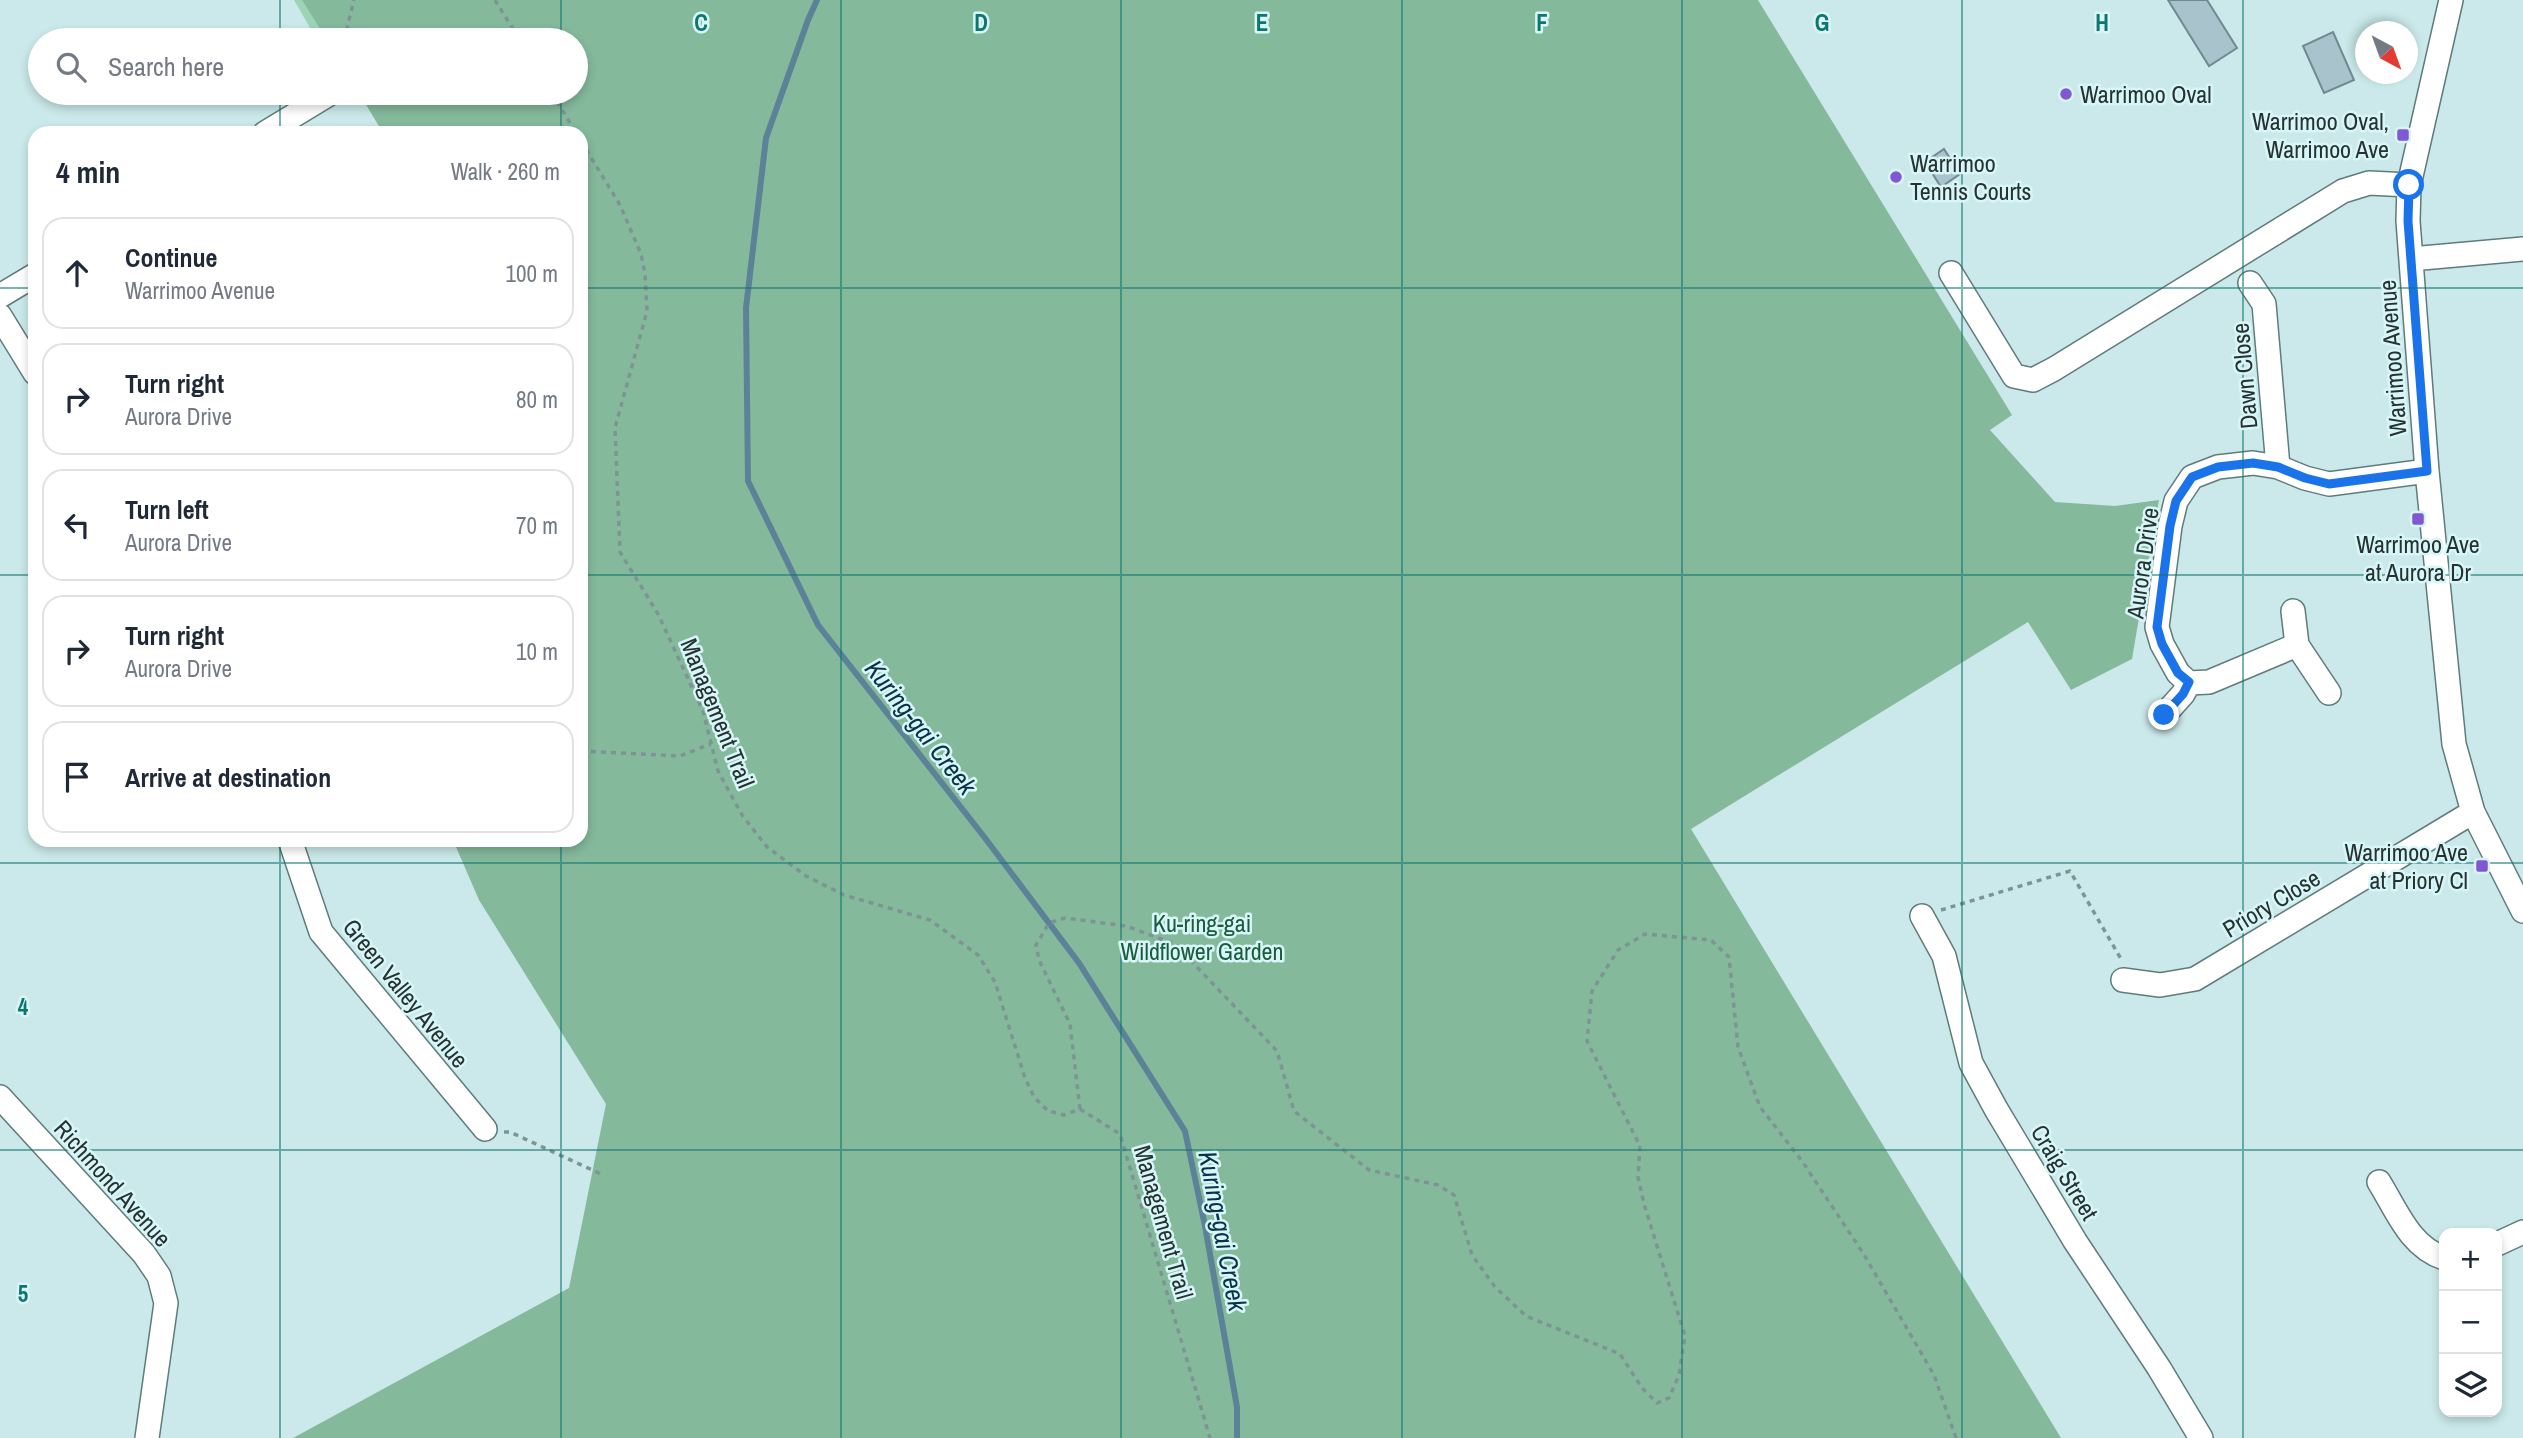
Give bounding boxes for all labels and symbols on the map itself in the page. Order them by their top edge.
text: C [694,7,708,38]
text: D [974,7,988,38]
text: E [1256,7,1268,38]
text: F [1536,7,1548,38]
text: G [1815,7,1829,38]
text: H [2095,7,2109,38]
north arrow [2355,21,2418,84]
place label: Warrimoo Oval [2080,78,2212,110]
marker: Warrimoo Oval [2058,86,2074,102]
place label: Warrimoo Oval, Warrimoo Ave [2252,105,2389,165]
marker: Warrimoo Oval, Warrimoo Ave [2395,127,2411,143]
place label: Warrimoo Tennis Courts [1910,147,2031,207]
marker: Warrimoo Tennis Courts [1888,169,1904,185]
route start [2393,169,2424,200]
street label: Warrimoo Avenue [2371,279,2413,437]
street label: Dawn Close [2223,322,2265,430]
street label: Aurora Drive [2118,506,2166,621]
marker: Warrimoo Ave at Aurora Dr [2410,511,2426,527]
place label: Warrimoo Ave at Aurora Dr [2356,528,2480,588]
street label: Management Trail [673,633,763,793]
water label: Kuring-gai Creek [857,652,986,803]
route end [2148,699,2179,730]
place label: Warrimoo Ave at Priory Cl [2344,836,2468,896]
marker: Warrimoo Ave at Priory Cl [2474,858,2490,874]
street label: Priory Close [2216,861,2326,945]
park label: Ku-ring-gai Wildflower Garden [1121,907,1283,967]
street label: Green Valley Avenue [336,912,476,1074]
text: 4 [18,991,29,1022]
street label: Richmond Avenue [47,1113,179,1253]
street label: Craig Street [2024,1118,2106,1226]
street label: Management Trail [1127,1141,1201,1303]
water label: Kuring-gai Creek [1190,1148,1256,1315]
text: 5 [18,1278,28,1309]

